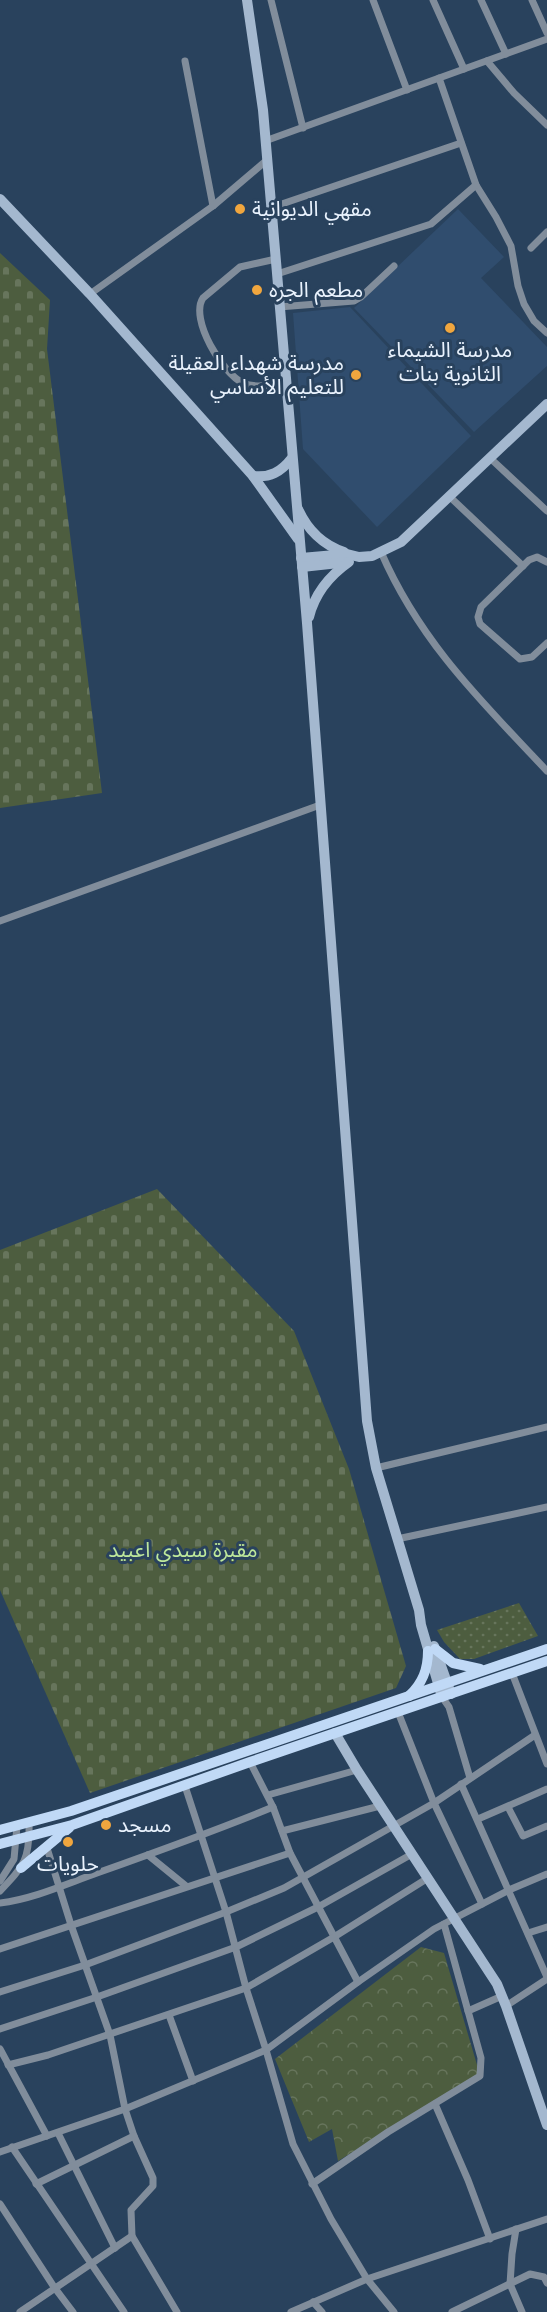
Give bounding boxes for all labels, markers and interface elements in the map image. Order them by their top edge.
place label: مقهي الديوانية [252,195,372,225]
marker: مقهي الديوانية [233,202,247,216]
place label: مطعم الجره [269,276,363,305]
marker: مطعم الجره [250,283,264,297]
marker: مدرسة الشيماء الثانوية بنات [443,321,457,335]
place label: مدرسة الشيماء الثانوية بنات [388,336,512,386]
place label: مدرسة شهداء العقيلة للتعليم الأساسي [169,349,344,403]
marker: مدرسة شهداء العقيلة للتعليم الأساسي [349,368,363,382]
park label: مقبرة سيدي اعبيد [108,1536,258,1566]
place label: مسجد [118,1811,171,1837]
marker: مسجد [99,1818,113,1832]
marker: حلويات [61,1835,75,1849]
place label: حلويات [37,1850,99,1876]

